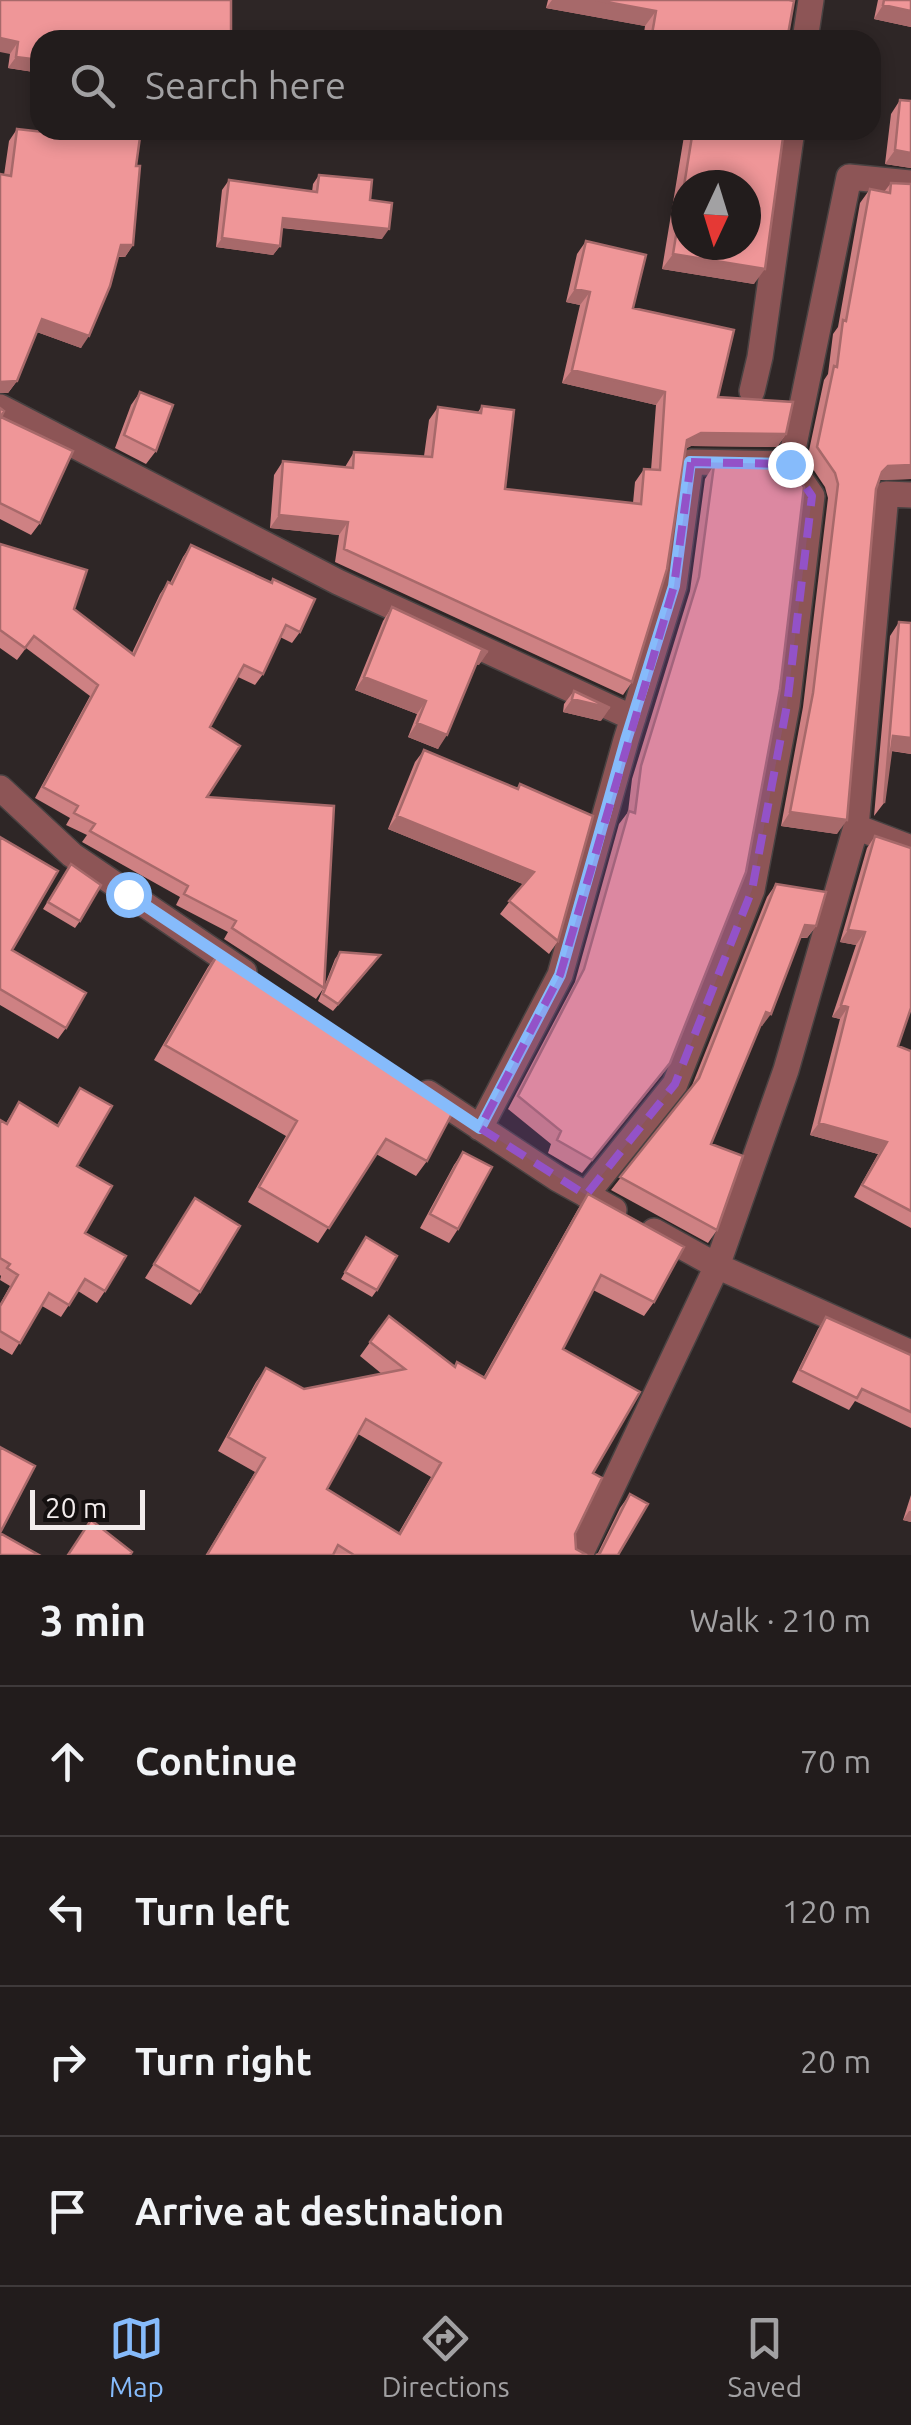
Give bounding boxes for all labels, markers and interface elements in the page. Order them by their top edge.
search box [30,30,881,140]
icon: search [65,58,120,113]
text: Search here [145,64,346,106]
north arrow [671,170,761,260]
route end [768,442,814,488]
route start [106,872,152,918]
scale bar [30,1485,145,1530]
text: 20 m [45,1492,107,1523]
text: 3 min [40,1597,146,1644]
text: Walk · 210 m [689,1602,871,1638]
icon: ahead [40,1734,95,1789]
text: Continue [135,1740,297,1782]
text: 70 m [800,1743,871,1779]
icon: left [40,1884,95,1939]
text: Turn left [135,1890,290,1932]
text: 120 m [782,1893,871,1929]
icon: right [40,2034,95,2089]
text: Turn right [135,2040,312,2082]
text: 20 m [800,2043,871,2079]
icon: arrive [40,2184,95,2239]
text: Arrive at destination [135,2190,504,2232]
tab: Map [109,2311,164,2402]
tab: Directions [382,2311,510,2402]
tab: Saved [728,2311,802,2402]

